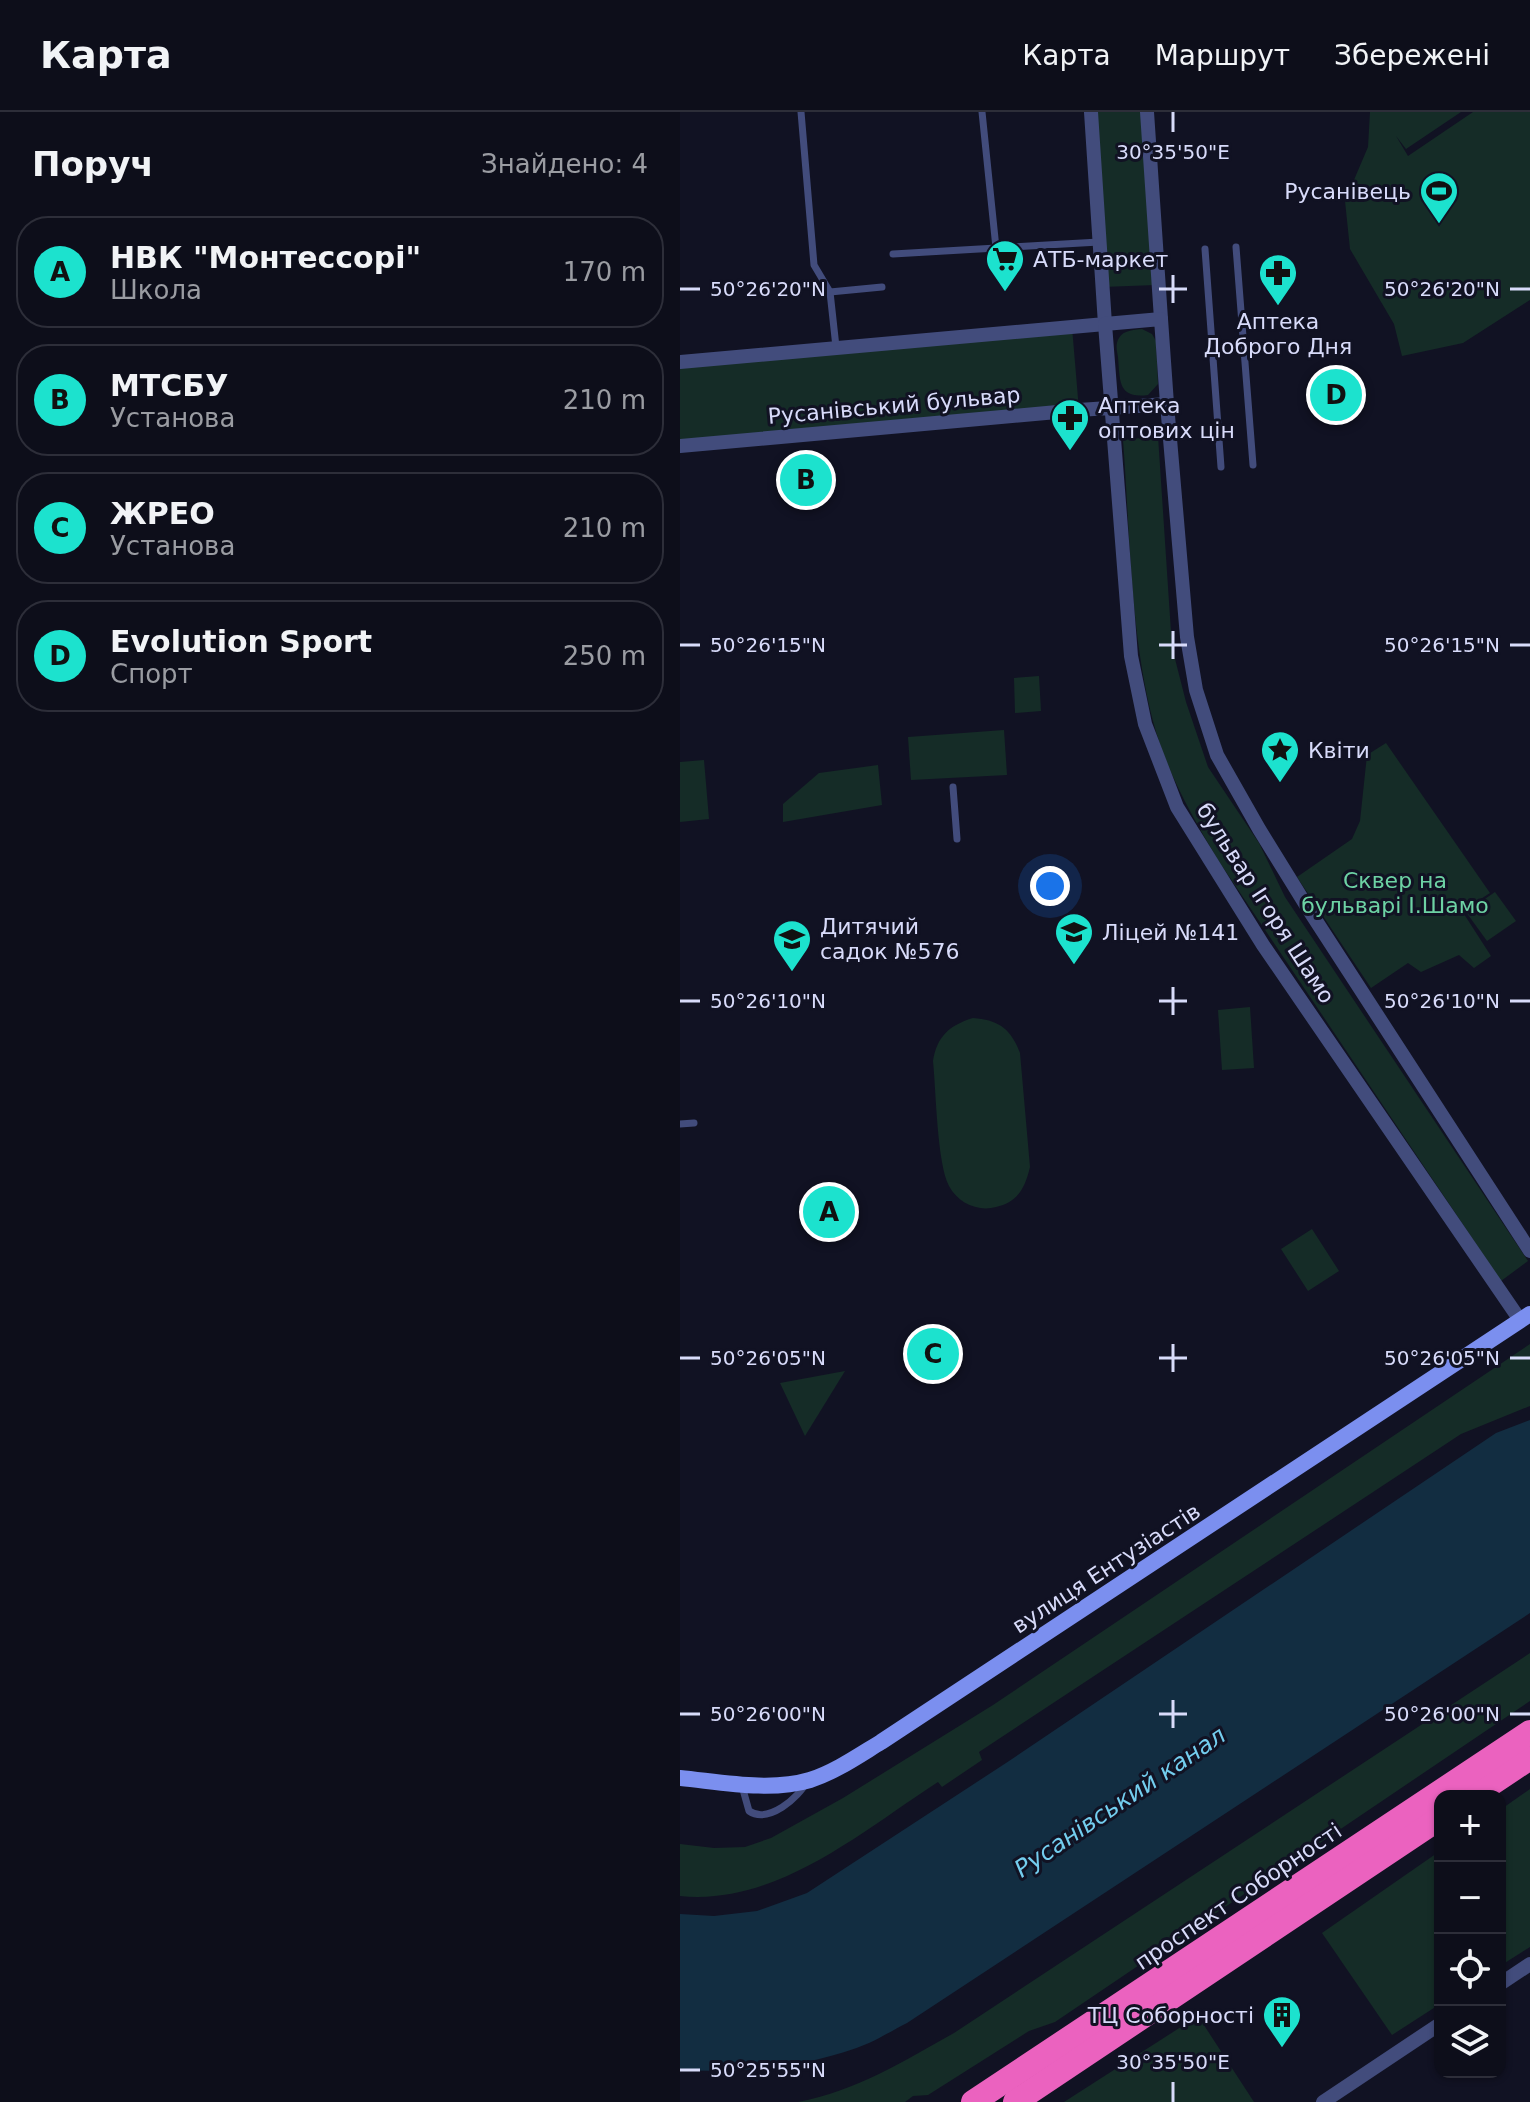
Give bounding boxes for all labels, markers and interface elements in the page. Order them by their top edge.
text: Карта [40,33,172,77]
text: Карта [1022,39,1111,72]
text: Маршрут [1155,39,1290,72]
text: Збережені [1334,39,1490,72]
text: 30°35'50"E [1116,140,1230,164]
text: Поруч [32,144,154,184]
text: Знайдено: 4 [481,149,648,179]
sports icon: Русанівець [1418,170,1460,225]
place label: Русанівець [1284,179,1411,204]
supermarket icon: АТБ-маркет [984,238,1026,293]
text: НВК "Монтессорі" [110,240,421,275]
place label: АТБ-маркет [1033,247,1168,272]
pharmacy icon: Аптека Доброго Дня [1257,252,1299,307]
text: A [50,257,70,287]
text: 170 m [563,257,646,287]
text: Школа [110,275,202,305]
text: 50°26'20"N [710,277,826,301]
text: 50°26'20"N [1384,277,1500,301]
place label: Аптека Доброго Дня [1204,309,1352,359]
pin: D [1310,365,1362,425]
text: МТСБУ [110,368,228,403]
street label: Русанівський бульвар [767,382,1021,429]
text: B [50,385,70,415]
text: 210 m [563,385,646,415]
place label: Аптека оптових цін [1098,393,1235,443]
pharmacy icon: Аптека оптових цін [1049,397,1091,452]
text: Установа [110,403,235,433]
pin: B [780,450,832,510]
text: ЖРЕО [110,496,215,531]
text: C [50,513,70,543]
text: 210 m [563,513,646,543]
text: Установа [110,531,235,561]
text: Evolution Sport [110,624,372,659]
text: 50°26'15"N [710,633,826,657]
text: 50°26'15"N [1384,633,1500,657]
text: D [49,641,71,671]
text: 250 m [563,641,646,671]
text: Спорт [110,659,193,689]
place icon: Квіти [1259,729,1301,784]
place label: Квіти [1308,738,1370,763]
street label: бульвар Ігоря Шамо [1191,798,1340,1008]
your location [1030,866,1070,906]
park label: Сквер на бульварі І.Шамо [1301,868,1489,918]
school or university icon: Ліцей №141 [1053,911,1095,966]
place label: Дитячий садок №576 [820,914,959,964]
school or university icon: Дитячий садок №576 [771,918,813,973]
place label: Ліцей №141 [1102,920,1239,945]
text: 50°26'10"N [710,989,826,1013]
text: 50°26'10"N [1384,989,1500,1013]
pin: A [803,1182,855,1242]
pin: C [907,1324,959,1384]
text: 50°26'05"N [710,1346,826,1370]
text: 50°26'05"N [1384,1346,1500,1370]
street label: вулиця Ентузіастів [1008,1498,1205,1639]
text: 50°26'00"N [710,1702,826,1726]
text: 50°26'00"N [1384,1702,1500,1726]
water label: Русанівський канал [1009,1721,1231,1883]
map controls [1434,1790,1506,2078]
button: + [1434,1790,1506,1862]
street label: проспект Соборності [1130,1818,1346,1975]
button: − [1434,1862,1506,1934]
button: locate [1434,1934,1506,2006]
building icon: ТЦ Соборності [1261,1994,1303,2049]
place label: ТЦ Соборності [1087,2003,1254,2028]
button: layers [1434,2006,1506,2078]
text: 30°35'50"E [1116,2050,1230,2074]
text: 50°25'55"N [710,2058,826,2082]

